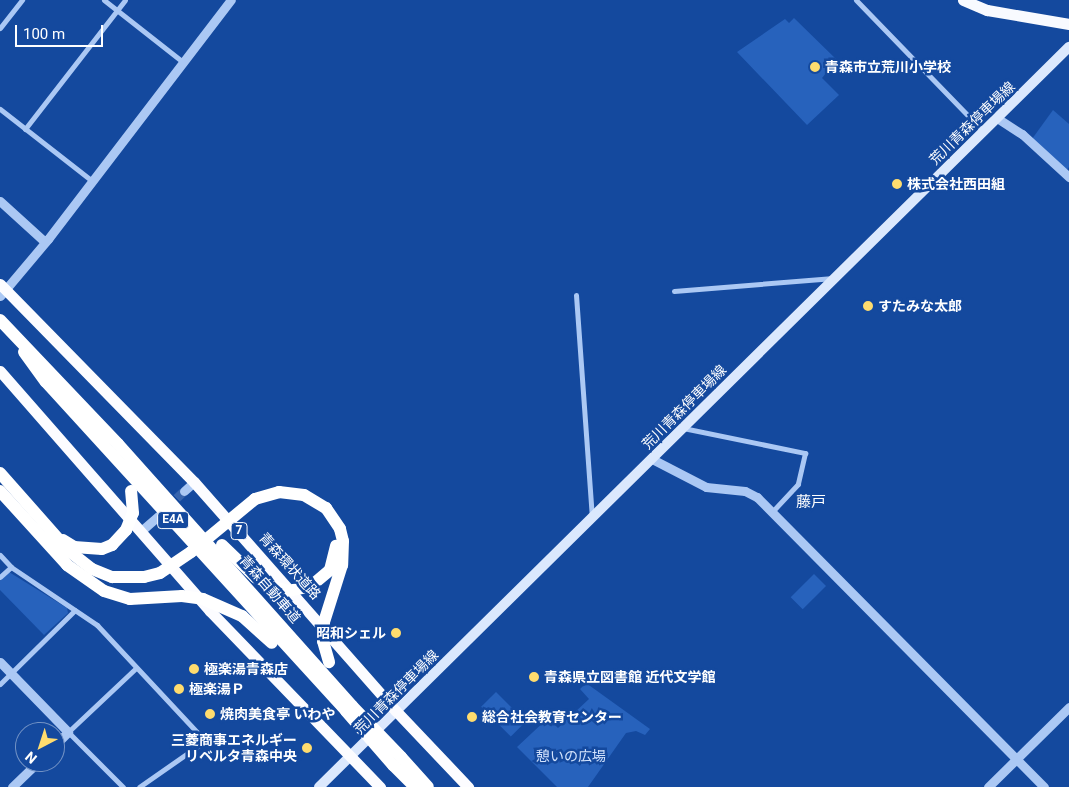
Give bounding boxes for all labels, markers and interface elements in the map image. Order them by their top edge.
scale bar [18,15,105,47]
text: 100 m [23,25,65,43]
place label: 青森市立荒川小学校 [825,59,951,75]
marker: 青森市立荒川小学校 [809,61,821,73]
street label: 荒川青森停車場線 [926,78,1018,168]
place label: 株式会社西田組 [907,176,1005,192]
marker: 株式会社西田組 [891,178,903,190]
place label: すたみな太郎 [878,298,962,314]
marker: すたみな太郎 [862,300,874,312]
street label: 荒川青森停車場線 [638,361,730,453]
district label: 藤戸 [796,494,826,512]
road number: E4A [157,510,189,530]
road number: 7 [230,522,248,540]
street label: 青森環状道路 [256,529,324,603]
street label: 青森自動車道 [236,552,304,626]
place label: 昭和シェル [316,625,386,641]
marker: 昭和シェル [390,627,402,639]
street label: 荒川青森停車場線 [350,646,442,738]
place label: 極楽湯青森店 [204,661,288,677]
marker: 極楽湯青森店 [188,663,200,675]
place label: 青森県立図書館 近代文学館 [544,669,715,685]
marker: 青森県立図書館 近代文学館 [528,671,540,683]
place label: 極楽湯Ｐ [189,681,245,697]
marker: 極楽湯Ｐ [173,683,185,695]
place label: 焼肉美食亭 いわや [220,706,335,722]
marker: 焼肉美食亭 いわや [204,708,216,720]
place label: 総合社会教育センター [482,709,622,725]
marker: 総合社会教育センター [466,711,478,723]
north arrow [15,722,65,772]
place label: 三菱商事エネルギー リベルタ青森中央 [171,732,297,764]
marker: 三菱商事エネルギー リベルタ青森中央 [301,742,313,754]
text: N [22,748,40,767]
park label: 憩いの広場 [536,748,606,764]

